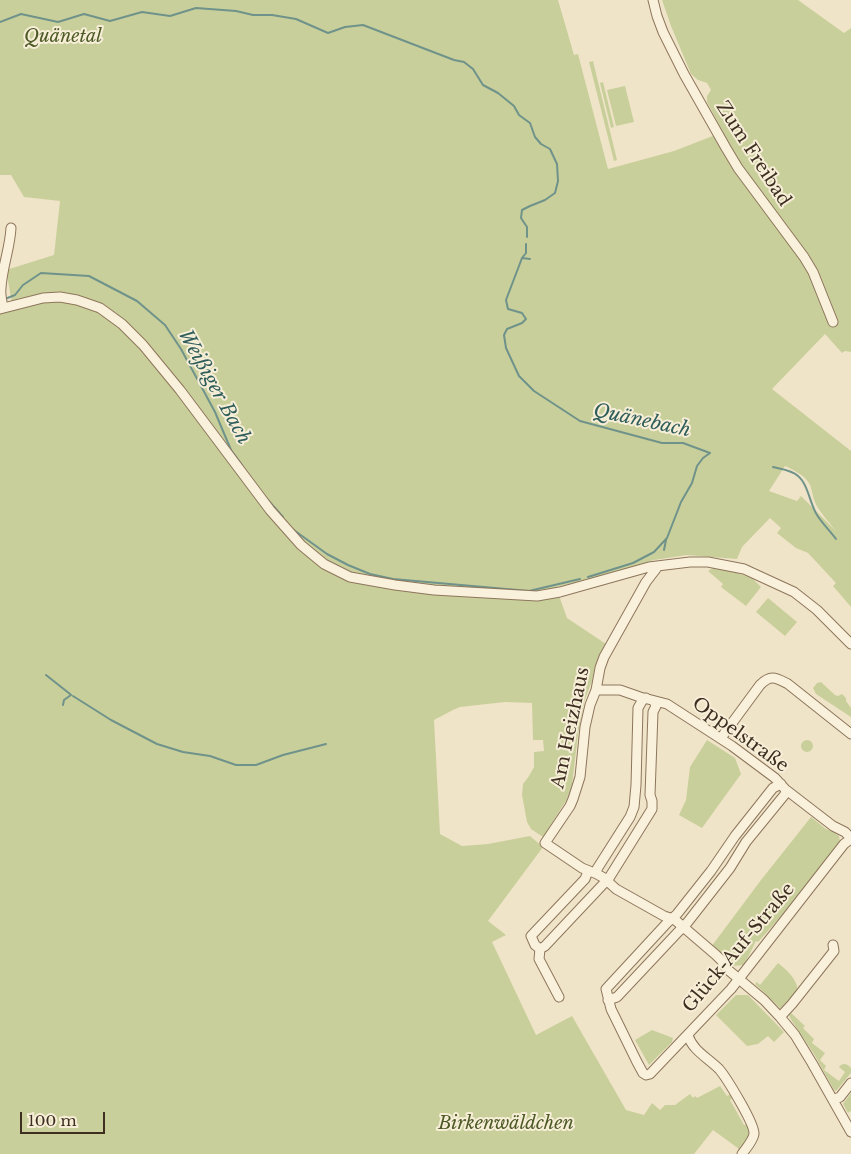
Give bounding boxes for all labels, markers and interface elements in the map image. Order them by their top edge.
park label: Quänetal [24,26,102,48]
street label: Zum Freibad [711,97,795,211]
water label: Weißiger Bach [173,326,255,448]
water label: Quänebach [591,400,693,442]
street label: Am Heizhaus [548,665,594,791]
street label: Oppelstraße [688,693,792,777]
street label: Glück-Auf-Straße [679,879,799,1017]
scale bar [22,1102,108,1134]
text: 100 m [28,1111,77,1130]
park label: Birkenwäldchen [438,1113,574,1135]

